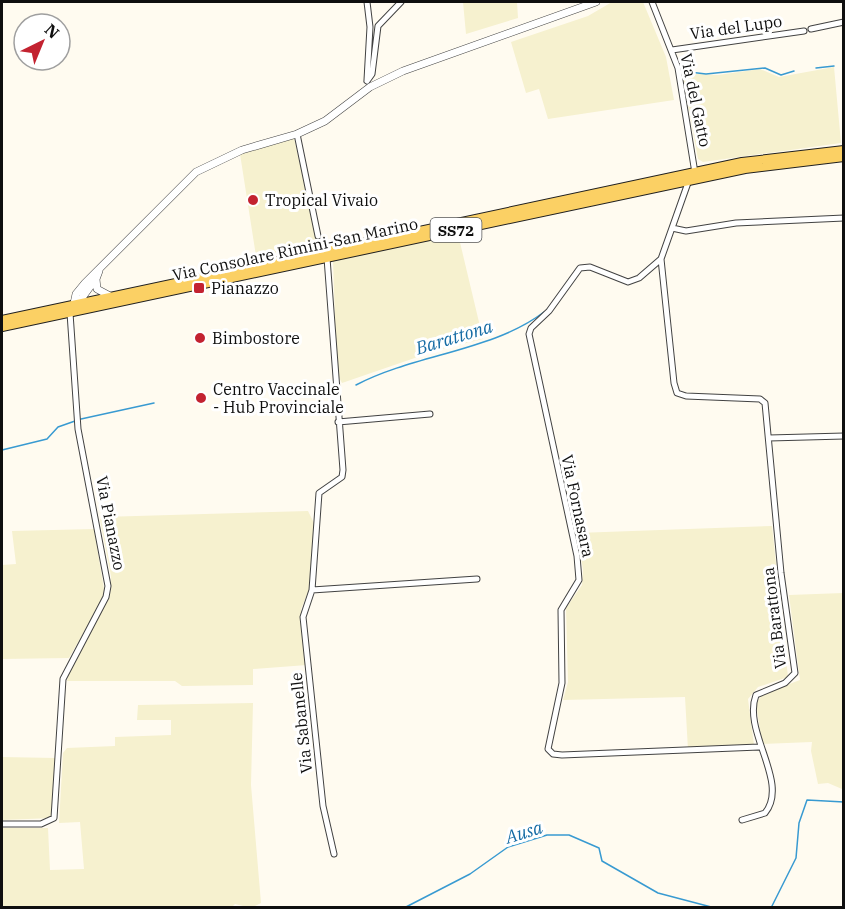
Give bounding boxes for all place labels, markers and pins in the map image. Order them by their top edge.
place label: Tropical Vivaio [265,190,378,210]
marker: Tropical Vivaio [246,193,260,207]
place label: Pianazzo [211,278,279,298]
marker: Pianazzo [192,281,206,295]
place label: Bimbostore [212,328,300,348]
marker: Bimbostore [193,331,207,345]
place label: Centro Vaccinale - Hub Provinciale [213,379,344,417]
marker: Centro Vaccinale - Hub Provinciale [194,391,208,405]

